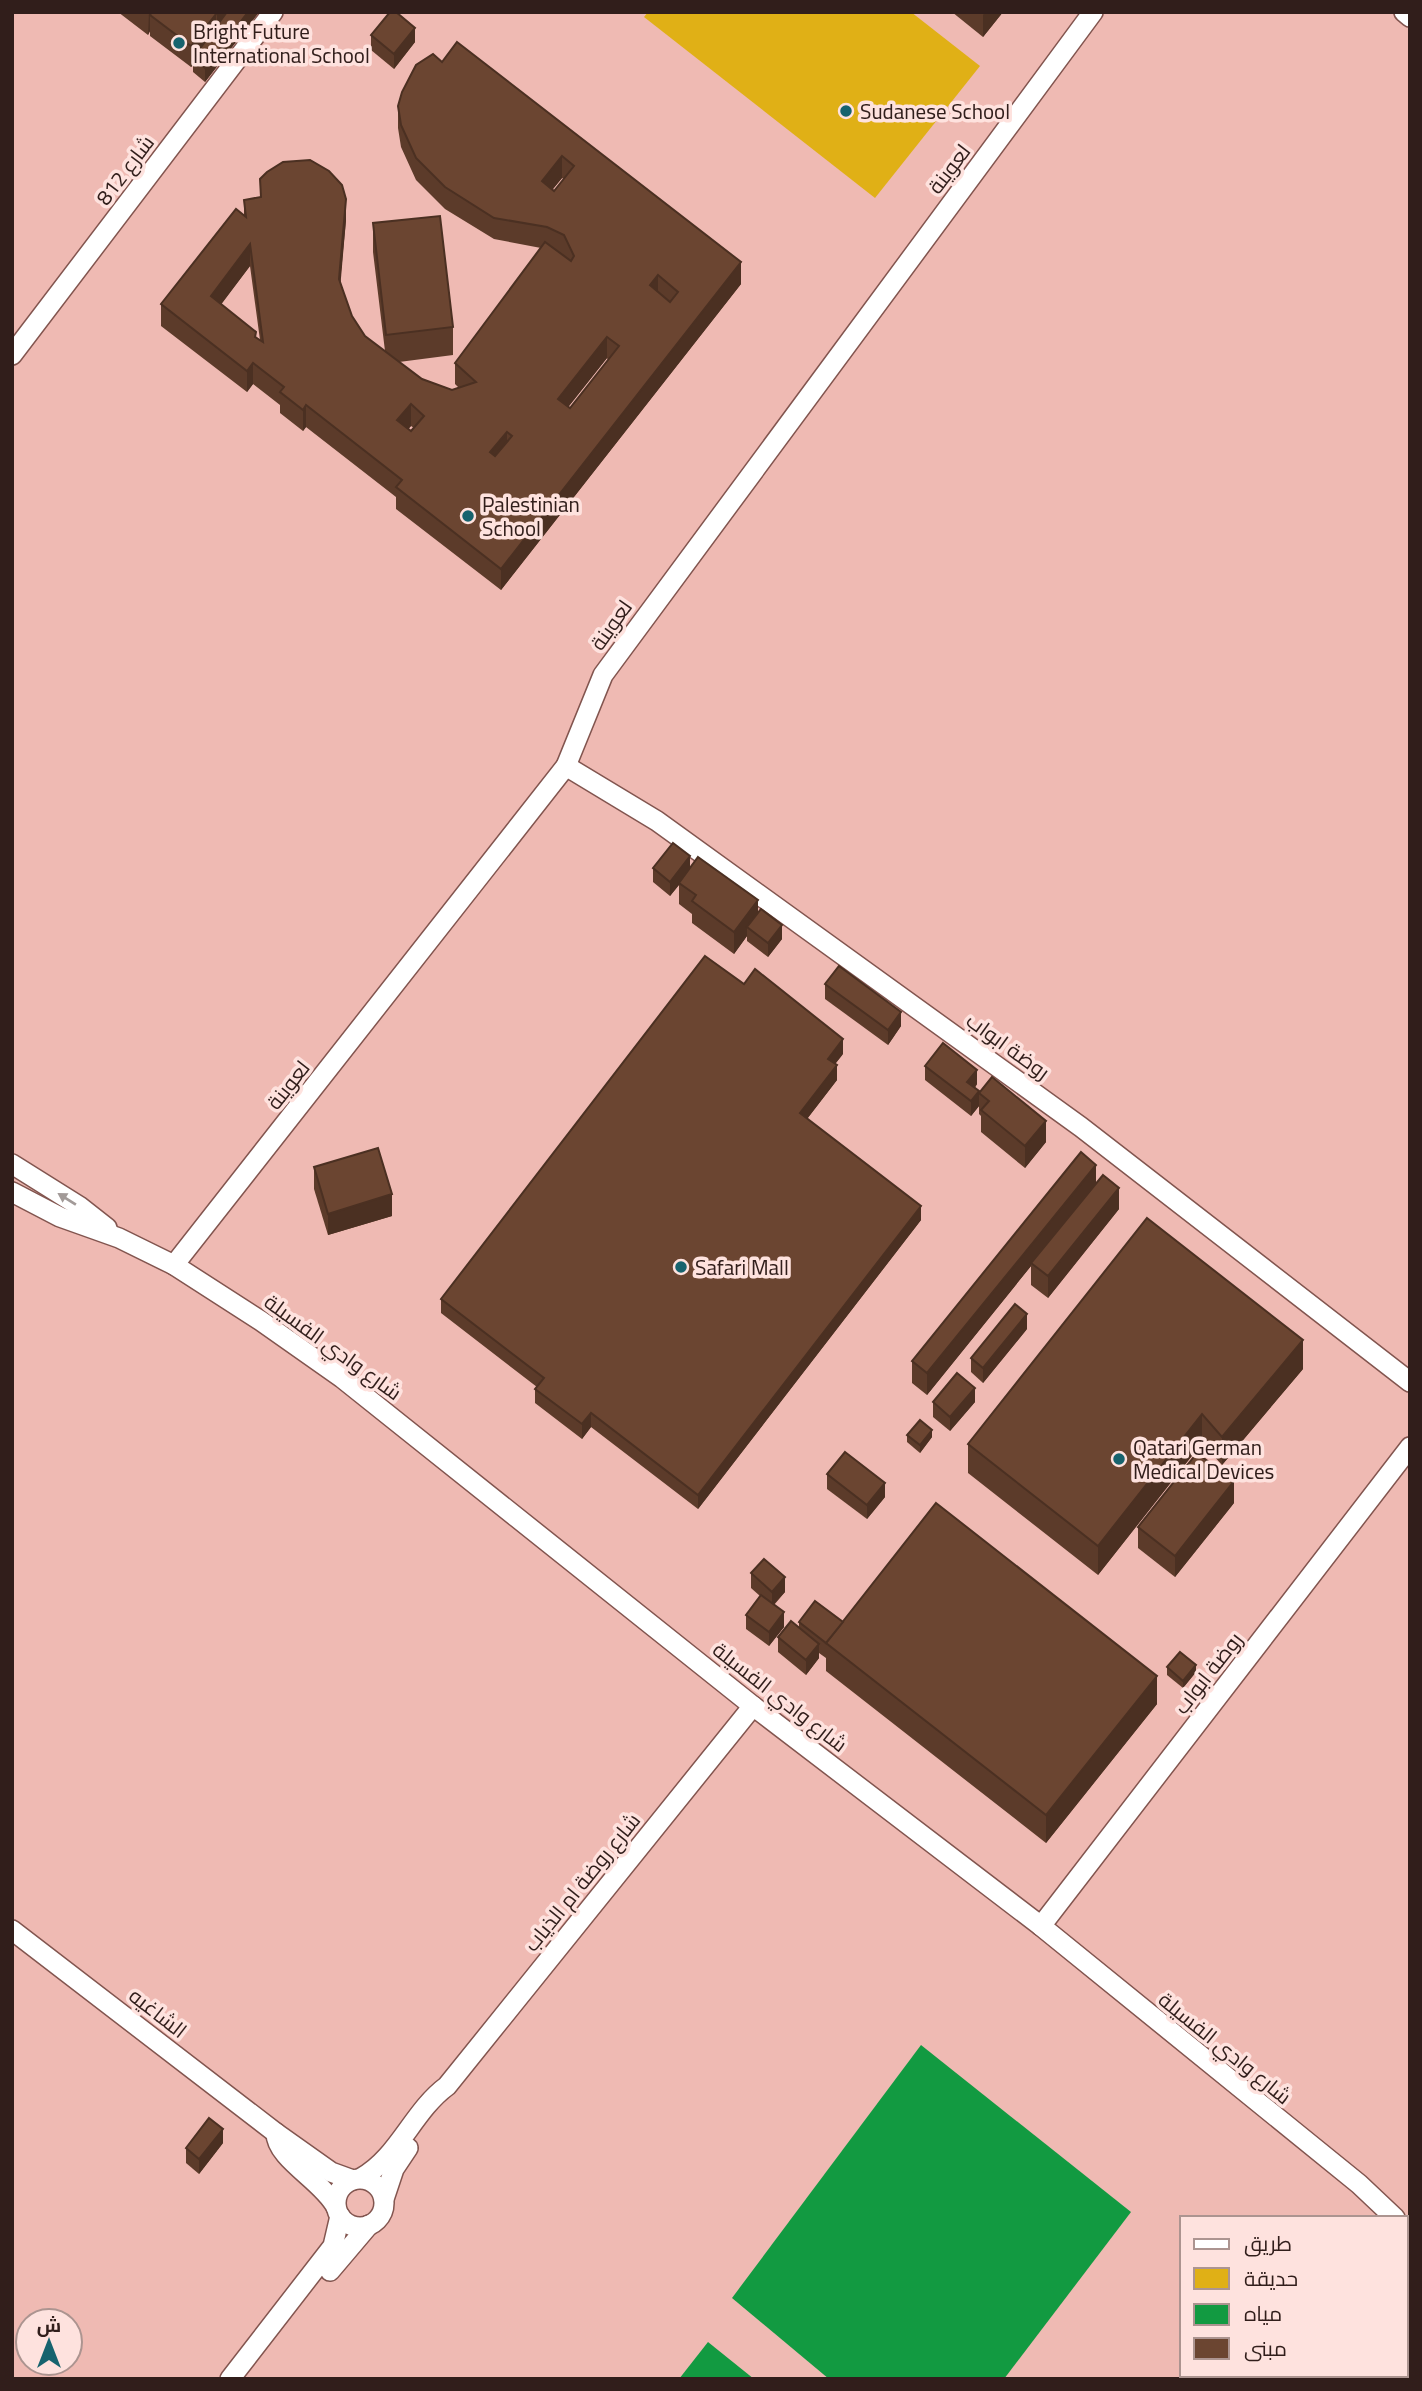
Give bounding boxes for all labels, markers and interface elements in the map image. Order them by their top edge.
place label: Bright Future International School [193,12,370,75]
marker: Bright Future International School [171,35,187,51]
place label: Sudanese School [860,92,1010,131]
marker: Sudanese School [838,103,854,119]
street label: شارع 812 [85,126,165,214]
street label: لعوينة [917,135,981,203]
place label: Palestinian School [482,485,580,548]
marker: Palestinian School [460,508,476,524]
street label: لعوينة [579,591,643,659]
street label: روضة ابواب [957,1002,1059,1090]
street label: لعوينة [256,1051,320,1119]
one-way arrow [57,1192,77,1205]
place label: Safari Mall [695,1248,789,1287]
marker: Safari Mall [673,1259,689,1275]
street label: شارع وادي الفسيلة [255,1283,411,1411]
place label: Qatari German Medical Devices [1133,1428,1274,1491]
marker: Qatari German Medical Devices [1111,1451,1127,1467]
street label: روضة ابواب [1163,1623,1253,1723]
street label: شارع وادي الفسيلة [704,1631,856,1763]
street label: شارع روضة ام الذياب [513,1803,651,1961]
street label: الشاغيه [120,1977,196,2049]
street label: شارع وادي الفسيلة [1149,1981,1301,2115]
legend [1180,2216,1408,2377]
text: طريق [1244,2224,1292,2263]
text: حديقة [1244,2259,1298,2298]
text: مياه [1244,2294,1282,2333]
north arrow [14,2307,84,2377]
text: ش [37,2307,61,2343]
text: مبنى [1244,2329,1287,2368]

